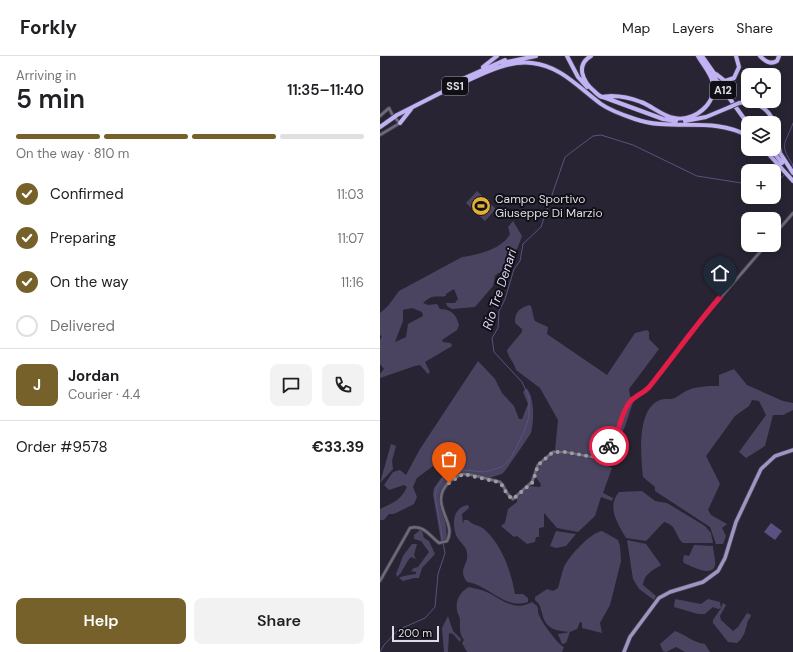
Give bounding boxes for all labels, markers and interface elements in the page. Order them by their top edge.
text: Forkly [20,15,77,40]
text: Map [622,19,650,37]
text: Layers [672,19,714,37]
text: Share [736,19,773,37]
text: Arriving in [16,67,76,84]
map controls [741,68,781,252]
button: locate [741,68,781,108]
road number: SS1 [442,77,468,95]
text: 11:35–11:40 [287,80,364,100]
road number: A12 [710,81,736,99]
text: 5 min [16,82,85,116]
button: layers [741,116,781,156]
text: On the way · 810 m [16,145,129,162]
button: + [741,164,781,204]
icon: check [16,183,38,205]
text: Confirmed [50,184,124,204]
text: 11:03 [337,186,364,203]
place label: Campo Sportivo Giuseppe Di Marzio [495,191,603,221]
sports icon: Campo Sportivo Giuseppe Di Marzio [470,195,492,217]
button: − [741,212,781,252]
icon: check [16,227,38,249]
text: Preparing [50,228,116,248]
text: 11:07 [338,230,364,247]
water label: Rio Tre Denari [478,246,521,332]
pin [703,256,737,297]
icon: home [709,262,731,284]
icon: check [16,271,38,293]
text: On the way [50,272,129,292]
text: 11:16 [341,274,364,291]
text: Delivered [50,316,115,336]
button: chat [270,364,312,406]
button: phone [322,364,364,406]
text: Jordan [68,366,119,386]
text: J [33,375,41,395]
text: Courier · 4.4 [68,386,140,403]
courier [589,426,629,466]
icon: bike [598,435,620,457]
text: Order #9578 [16,437,108,457]
text: €33.39 [312,437,364,457]
pin [432,442,466,483]
icon: bag [438,448,460,470]
button: Help [16,598,186,644]
button: Share [194,598,364,644]
scale bar [392,624,439,643]
text: 200 m [398,626,432,640]

